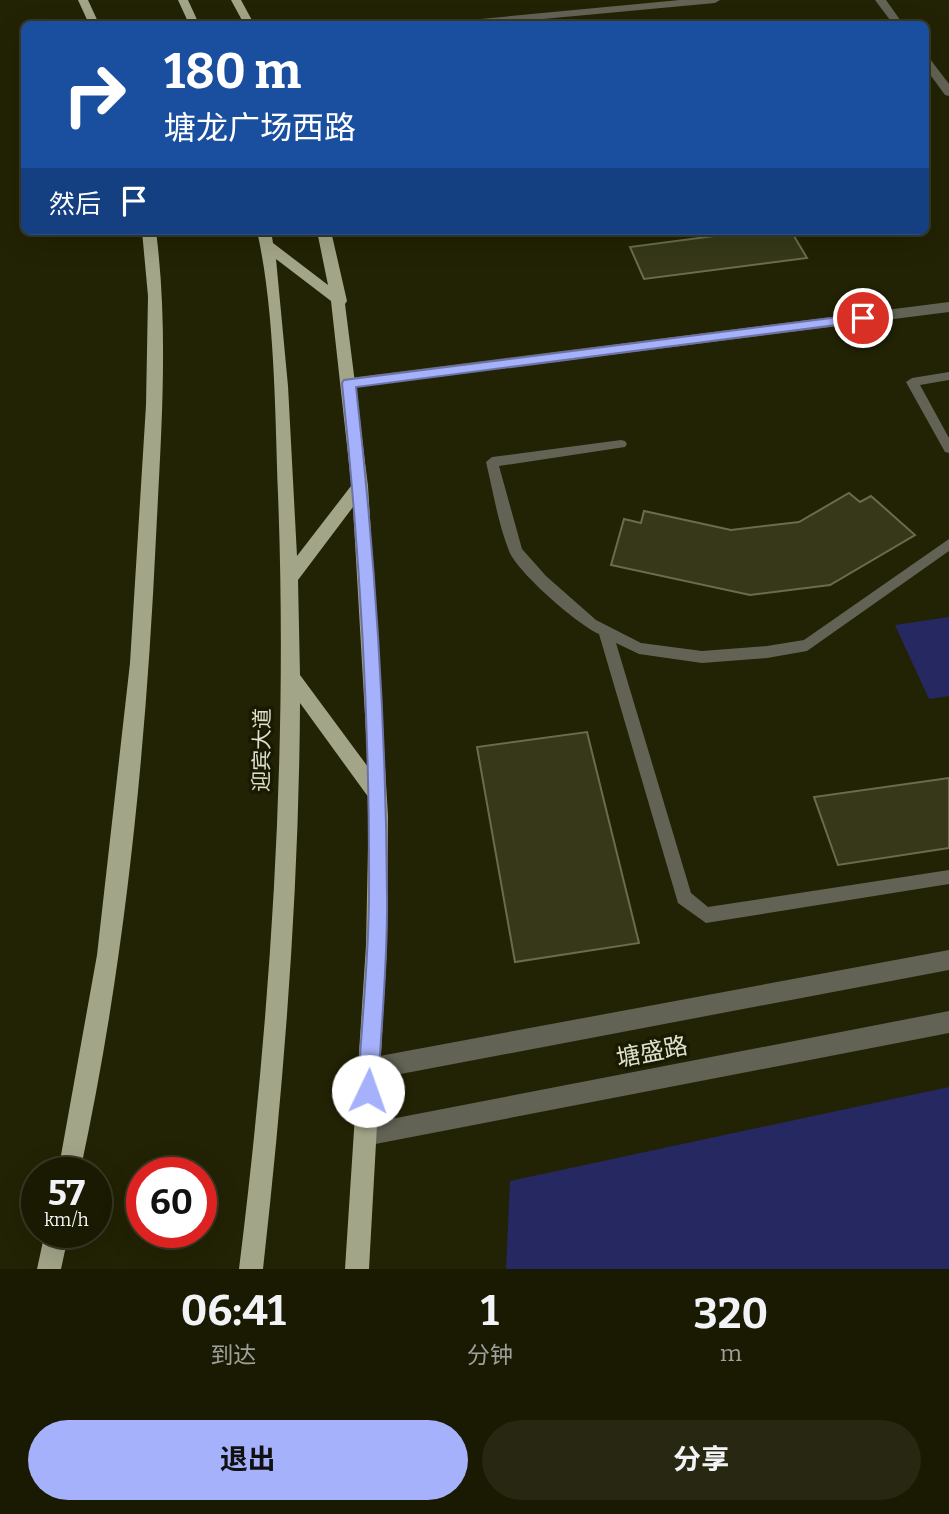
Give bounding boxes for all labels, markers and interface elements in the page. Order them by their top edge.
text: 180 m [164,42,301,101]
icon: right [49,49,140,140]
text: 塘龙广场西路 [164,109,356,147]
icon: arrive [115,182,153,220]
text: 然后 [49,189,101,220]
pin [833,288,893,348]
icon: arrive [844,299,882,337]
street label: 迎宾大道 [248,708,276,792]
street label: 塘盛路 [614,1031,690,1073]
position arrow [331,1054,405,1128]
speed limit sign: 60 [126,1157,217,1248]
text: 57 [48,1172,85,1214]
text: km/h [44,1209,89,1231]
text: 06:41 [181,1286,286,1336]
text: 1 [481,1286,499,1336]
text: 320 [694,1289,768,1339]
text: m [720,1339,742,1367]
text: 到达 [210,1341,256,1369]
text: 分钟 [467,1341,513,1369]
button: 退出 [28,1420,468,1500]
button: 分享 [482,1420,921,1500]

